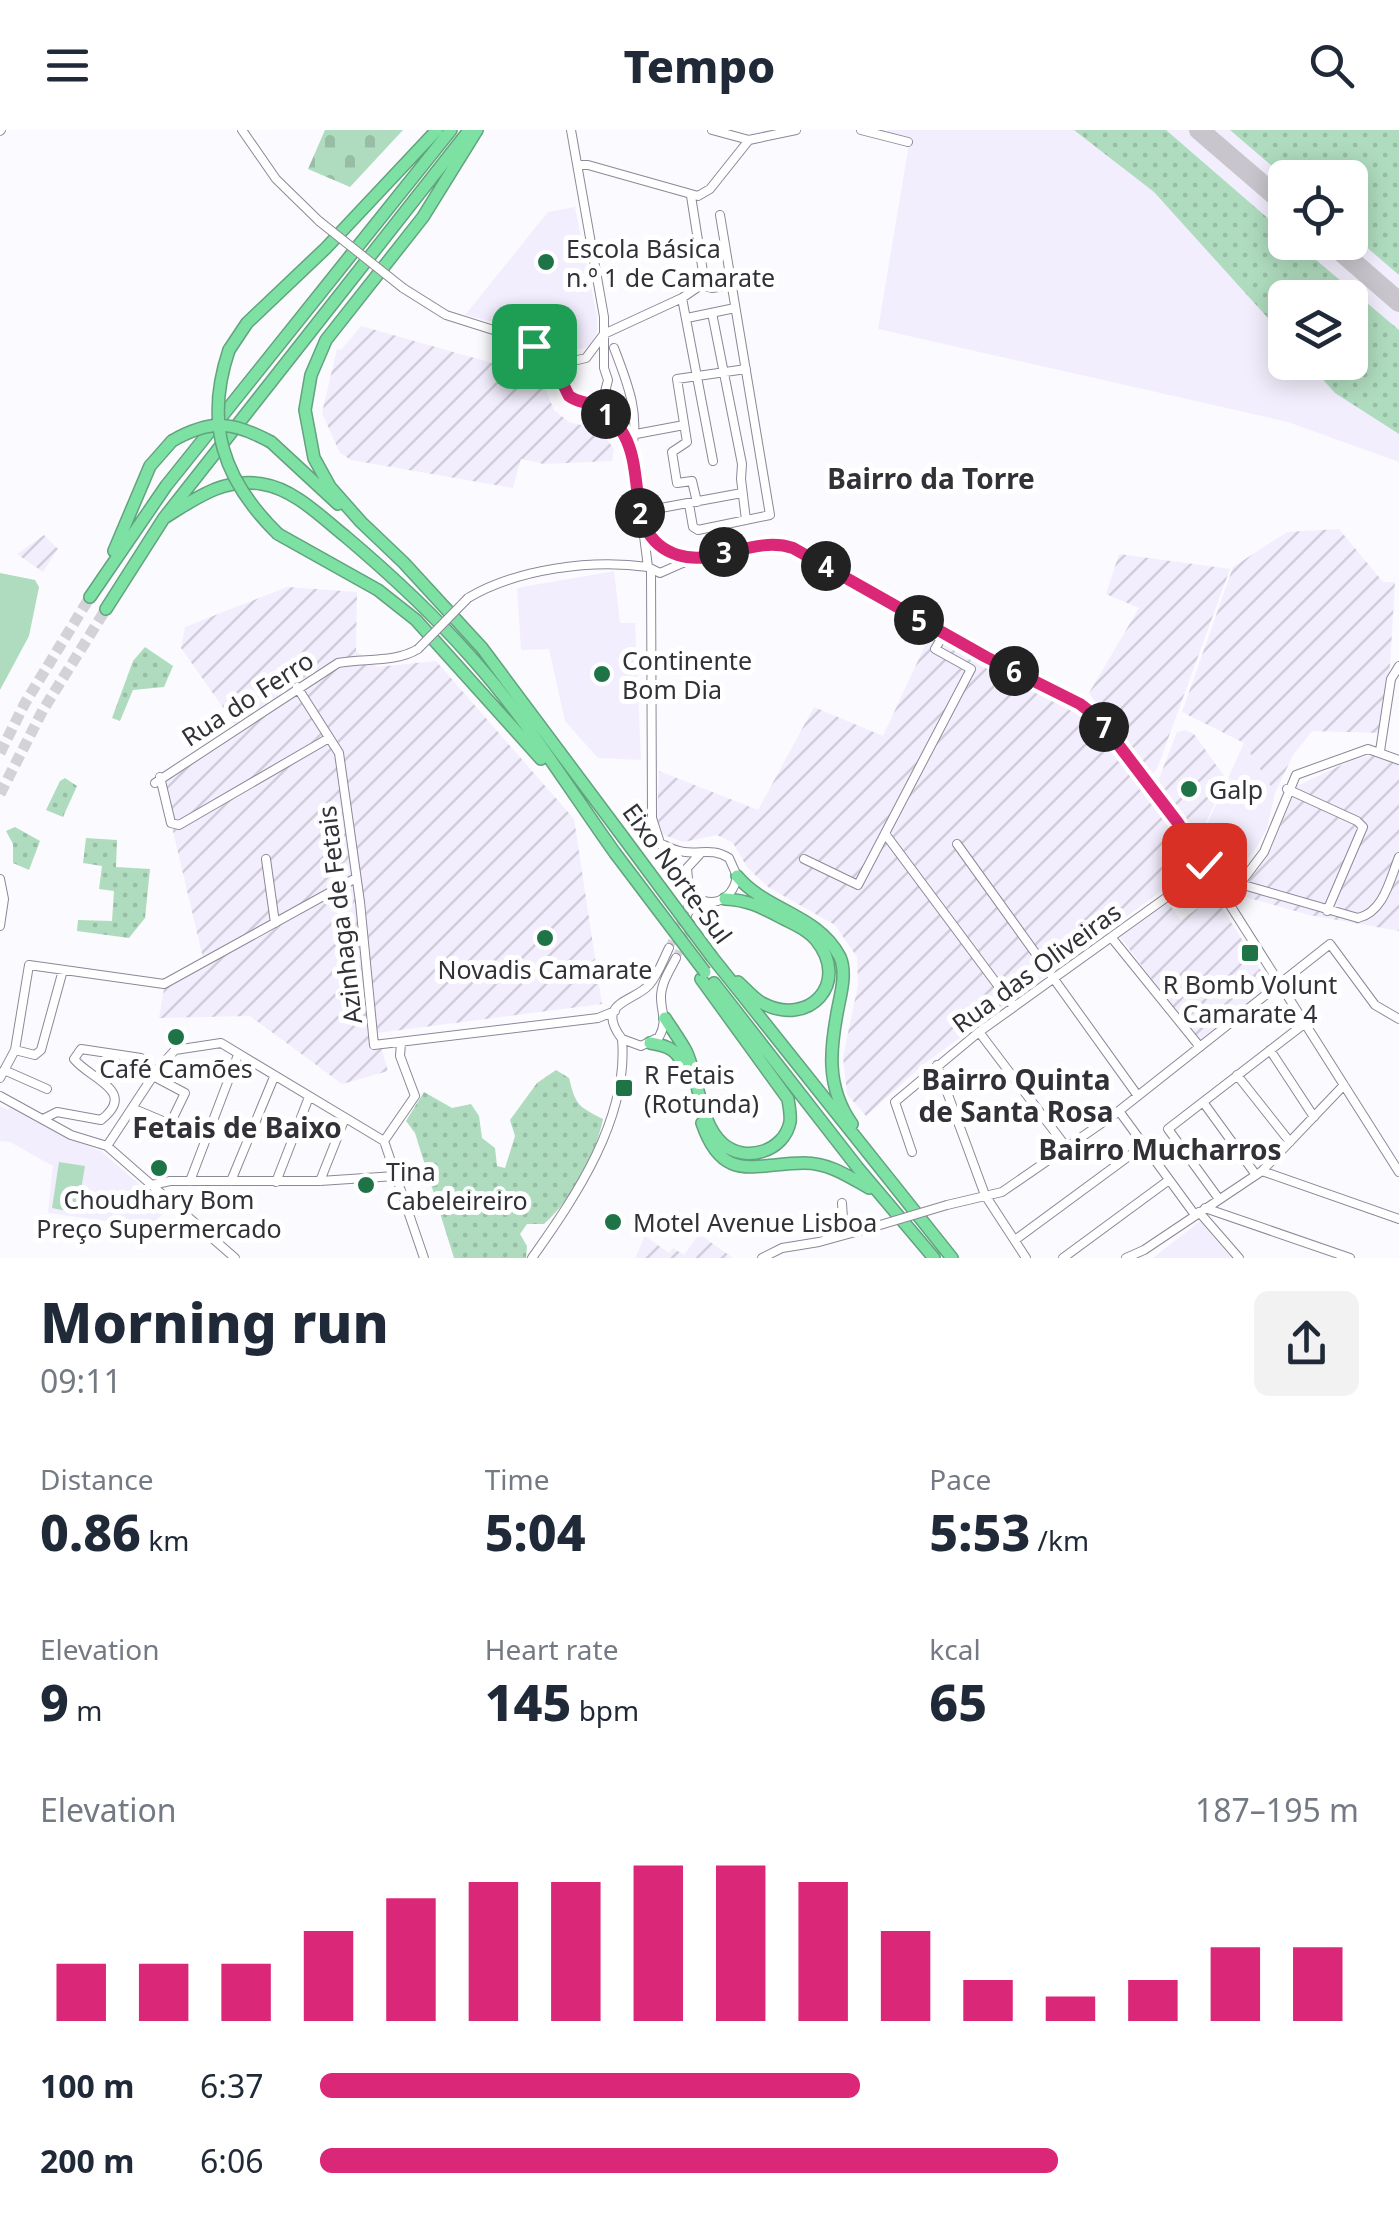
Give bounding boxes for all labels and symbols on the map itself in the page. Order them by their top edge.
place label: Escola Básica n.º 1 de Camarate [566,231,775,294]
marker: Escola Básica n.º 1 de Camarate [535,251,557,273]
pin [492,304,577,389]
pin: 1 [581,389,631,439]
district label: Bairro da Torre [827,459,1035,497]
pin: 2 [615,488,665,538]
pin: 3 [699,527,749,577]
pin: 4 [801,541,851,591]
pin: 5 [894,595,944,645]
street label: Rua do Ferro [174,643,320,753]
place label: Continente Bom Dia [622,643,752,706]
pin: 6 [989,646,1039,696]
marker: Continente Bom Dia [591,663,613,685]
pin: 7 [1079,702,1129,752]
place label: Galp [1209,772,1263,806]
marker: Galp [1178,778,1200,800]
street label: Eixo Norte-Sul [615,796,741,950]
street label: Azinhaga de Fetais [309,804,369,1026]
pin [1162,823,1247,908]
street label: Rua das Oliveiras [945,894,1127,1040]
marker: Novadis Camarate [534,927,556,949]
marker: R Bomb Volunt Camarate 4 [1239,942,1261,964]
place label: Novadis Camarate [438,952,652,986]
place label: R Bomb Volunt Camarate 4 [1163,967,1337,1030]
marker: Café Camões [165,1026,187,1048]
place label: Café Camões [99,1051,253,1085]
place label: R Fetais (Rotunda) [644,1057,759,1120]
district label: Bairro Quinta de Santa Rosa [919,1060,1114,1130]
marker: R Fetais (Rotunda) [613,1077,635,1099]
district label: Fetais de Baixo [132,1108,342,1146]
district label: Bairro Mucharros [1038,1130,1282,1168]
place label: Tina Cabeleireiro [386,1154,528,1217]
marker: Choudhary Bom Preço Supermercado [148,1157,170,1179]
marker: Tina Cabeleireiro [355,1174,377,1196]
place label: Choudhary Bom Preço Supermercado [36,1182,282,1245]
place label: Motel Avenue Lisboa [633,1205,877,1239]
marker: Motel Avenue Lisboa [602,1211,624,1233]

